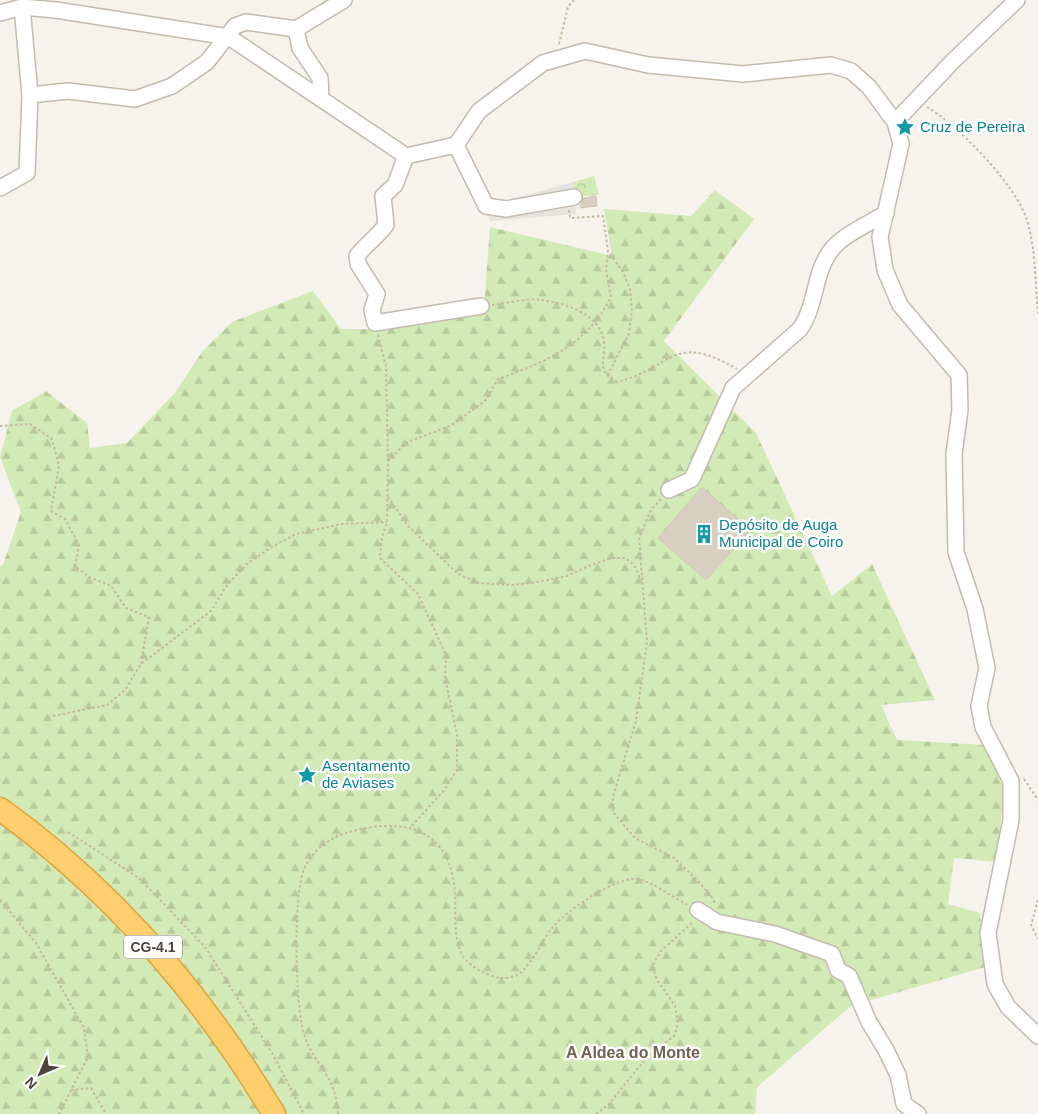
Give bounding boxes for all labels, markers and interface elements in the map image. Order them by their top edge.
place icon: Cruz de Pereira [894,116,916,138]
place label: Cruz de Pereira [920,118,1026,135]
place label: Depósito de Auga Municipal de Coiro [719,516,843,550]
building icon: Depósito de Auga Municipal de Coiro [693,523,715,545]
place label: Asentamento de Aviases [322,757,410,791]
place icon: Asentamento de Aviases [296,764,318,786]
road number: CG-4.1 [124,936,182,959]
district label: A Aldea do Monte [566,1044,700,1061]
north arrow [15,1049,65,1099]
text: N [22,1074,40,1092]

